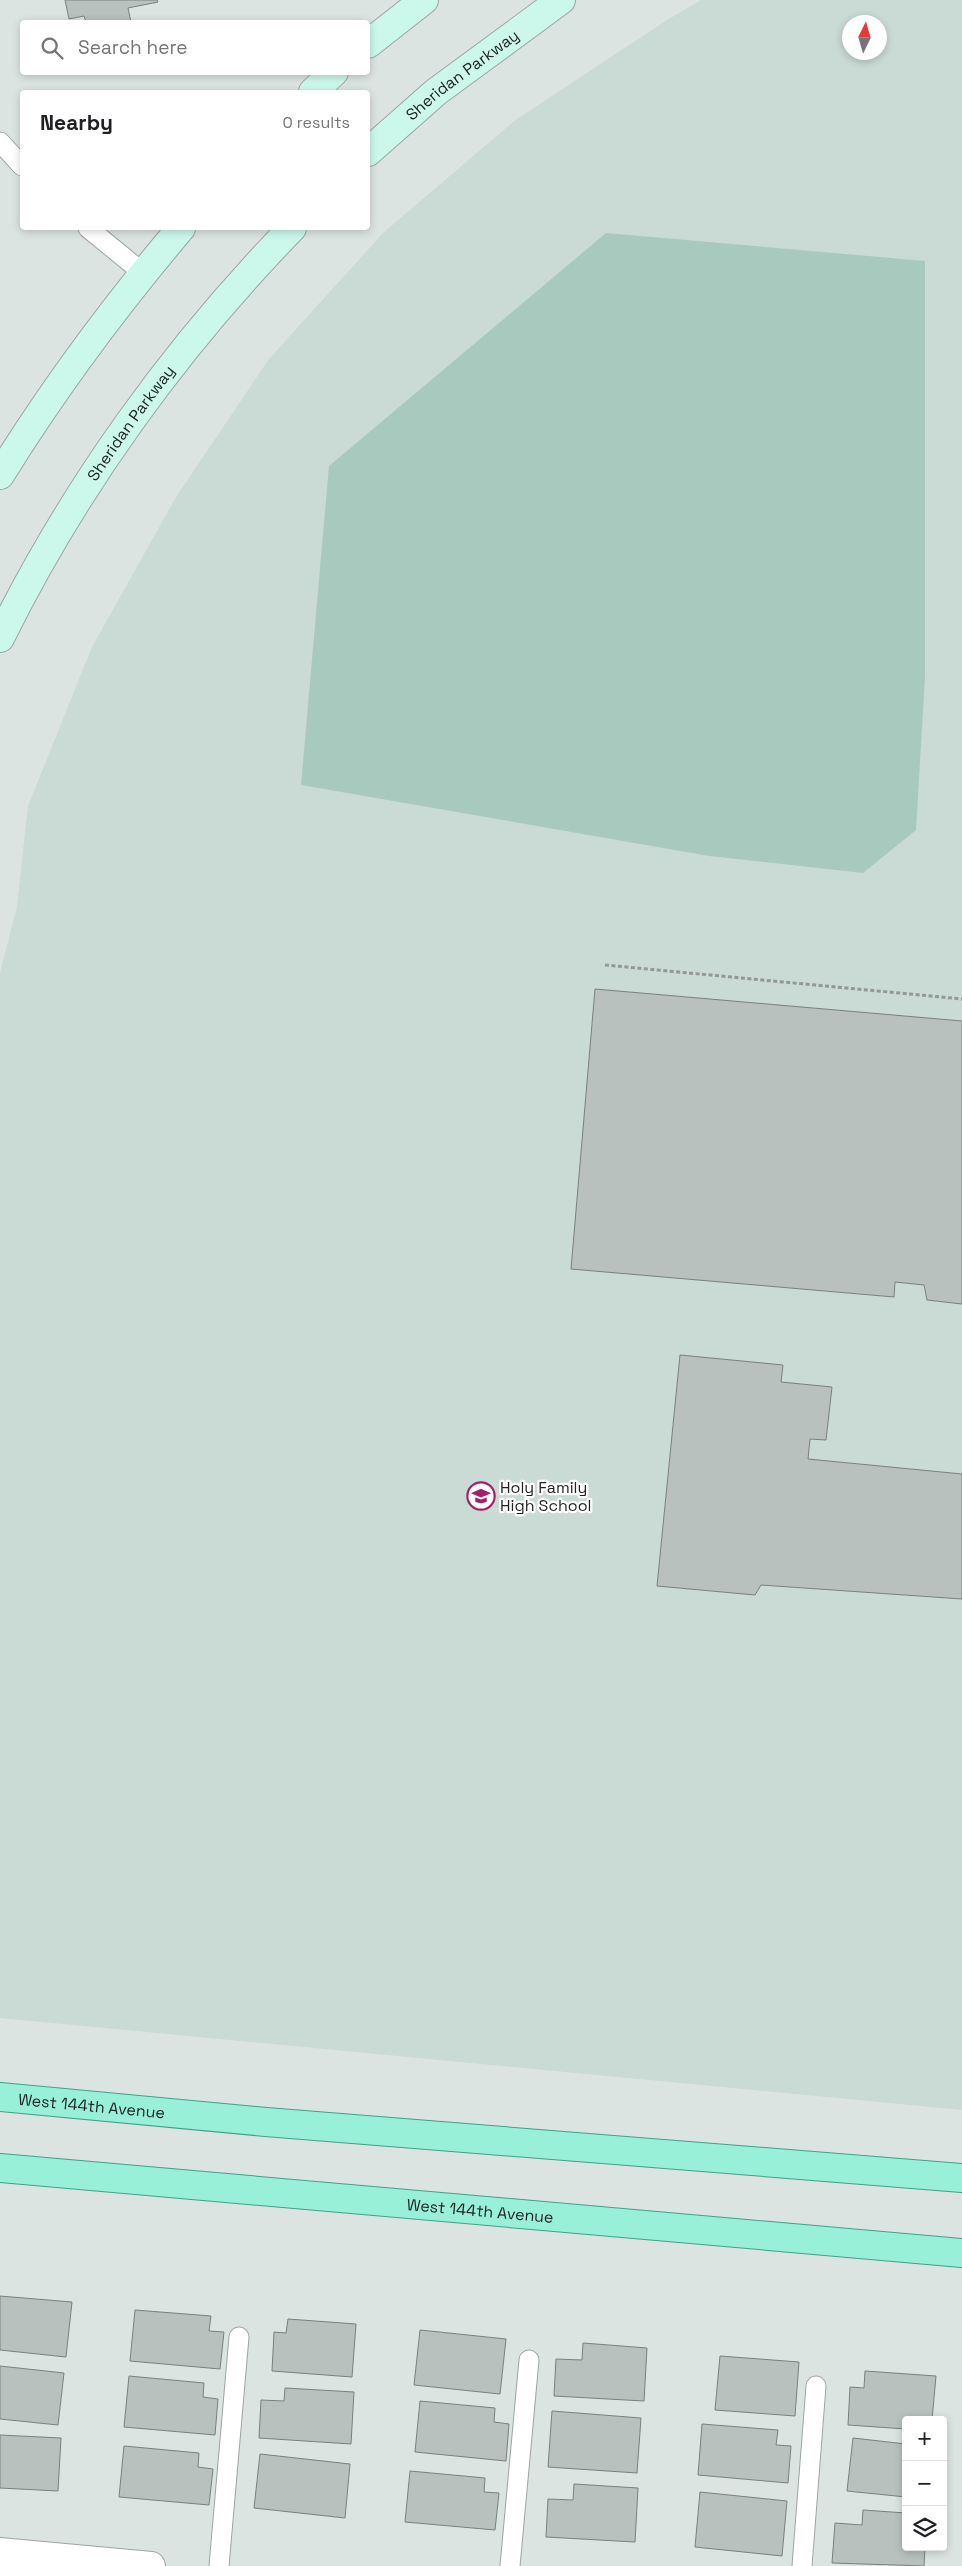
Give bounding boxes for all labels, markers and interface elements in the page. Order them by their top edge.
north arrow [842,15,887,60]
search box [20,20,370,75]
street label: Sheridan Parkway [401,24,523,125]
icon: search [38,34,66,62]
text: Search here [78,35,188,60]
text: Nearby [40,109,113,136]
text: 0 results [282,112,350,133]
street label: Sheridan Parkway [82,361,179,485]
place label: Holy Family High School [500,1477,591,1516]
school or university icon: Holy Family High School [466,1481,496,1511]
street label: West 144th Avenue [17,2088,166,2123]
street label: West 144th Avenue [406,2193,554,2227]
map controls [902,2416,947,2551]
button: + [902,2416,947,2461]
button: − [902,2461,947,2506]
button: layers [902,2506,947,2551]

